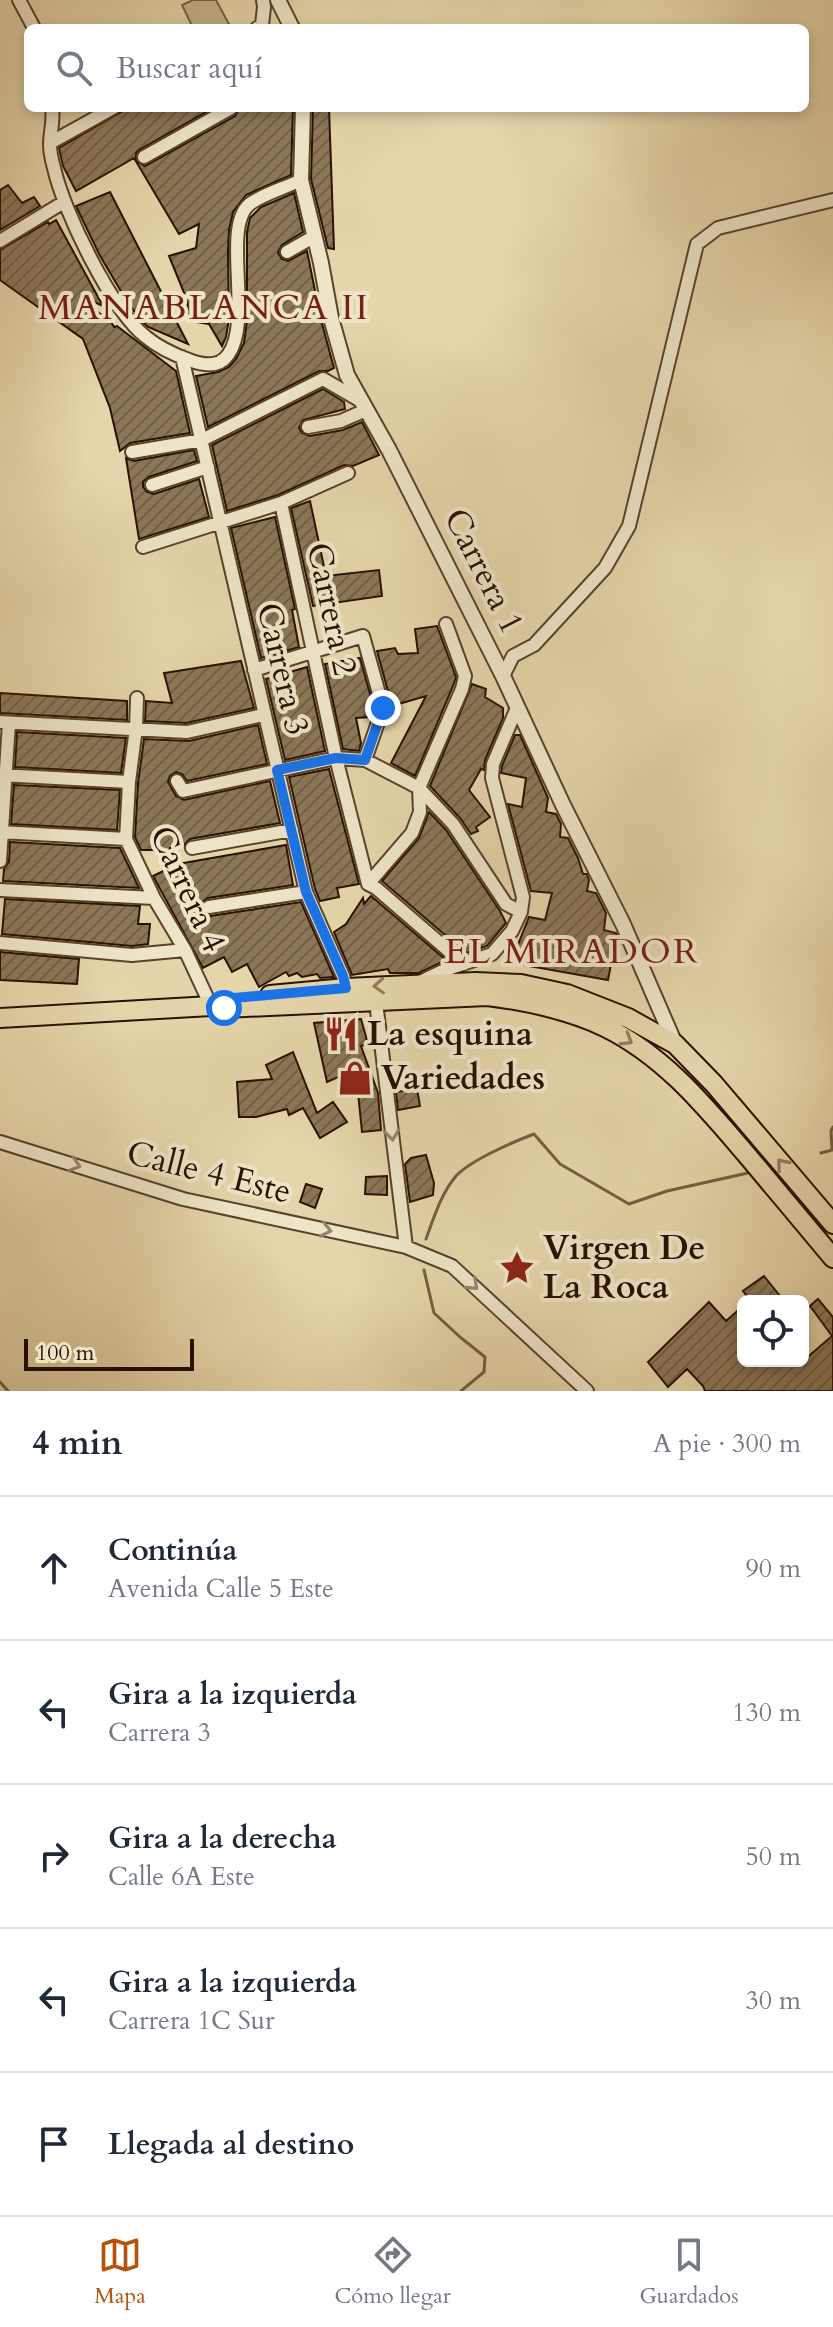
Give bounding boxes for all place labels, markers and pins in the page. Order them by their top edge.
place label: La esquina [367,1011,533,1057]
restaurant icon: La esquina [322,1015,360,1053]
place label: Variedades [381,1055,545,1101]
shop icon: Variedades [336,1059,374,1097]
place label: Virgen De La Roca [543,1225,705,1310]
place icon: Virgen De La Roca [498,1249,536,1287]

